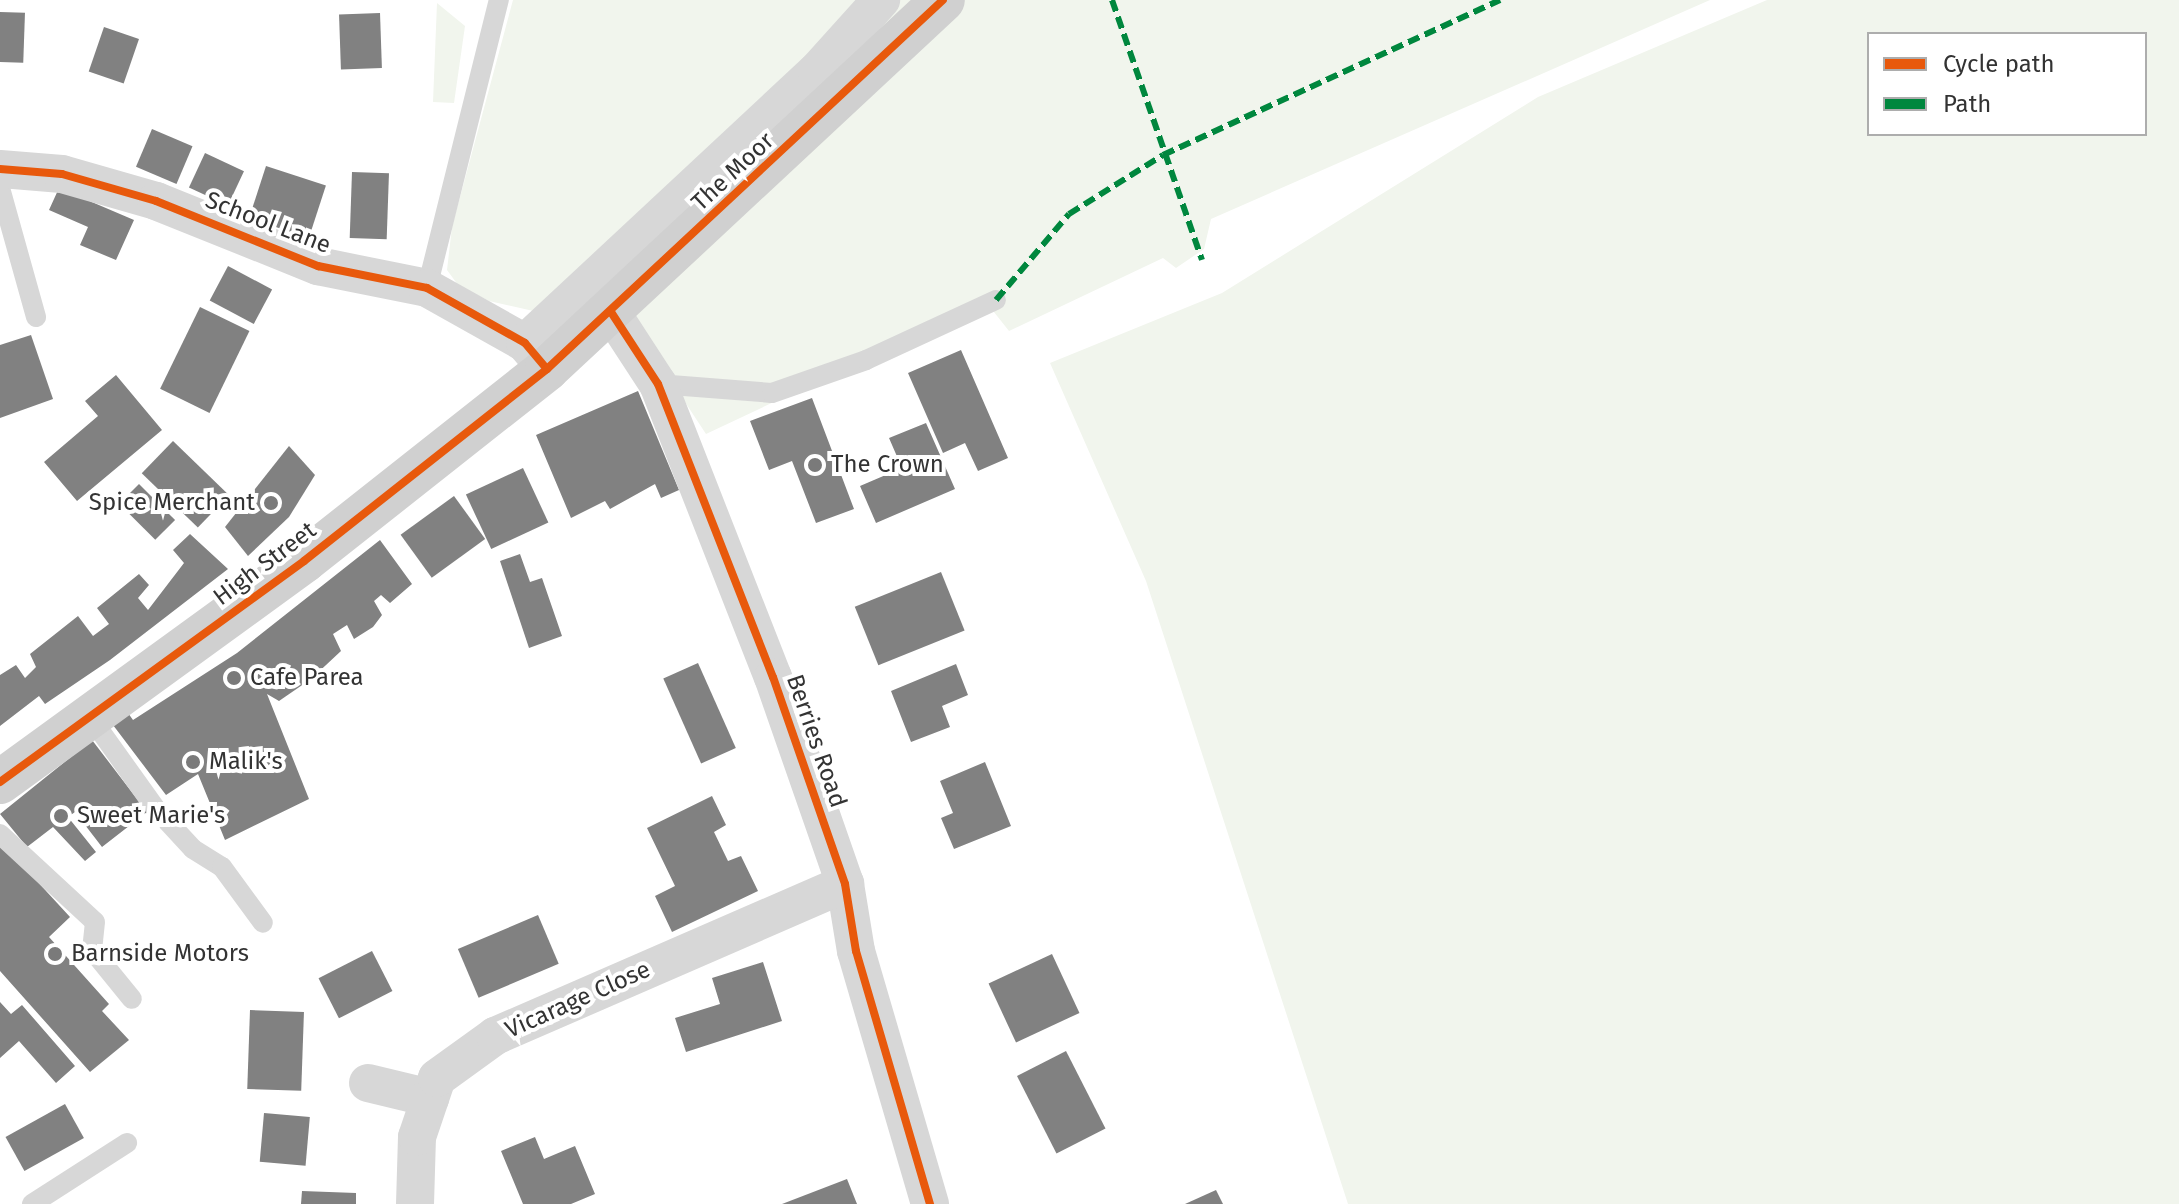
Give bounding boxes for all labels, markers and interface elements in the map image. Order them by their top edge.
legend [1867,32,2147,136]
text: Cycle path [1943,50,2055,78]
text: Path [1943,90,1991,118]
street label: The Moor [686,127,780,217]
street label: School Lane [201,186,335,260]
place label: The Crown [831,451,944,479]
marker: The Crown [806,456,824,474]
place label: Spice Merchant [89,489,255,517]
marker: Spice Merchant [262,494,280,512]
street label: High Street [208,516,322,612]
place label: Cafe Parea [250,664,364,692]
marker: Cafe Parea [225,669,243,687]
street label: Berries Road [780,671,852,811]
place label: Malik's [209,748,283,776]
marker: Malik's [184,753,202,771]
place label: Sweet Marie's [77,802,225,830]
marker: Sweet Marie's [52,807,70,825]
place label: Barnside Motors [71,940,249,968]
marker: Barnside Motors [46,945,64,963]
street label: Vicarage Close [501,955,655,1045]

